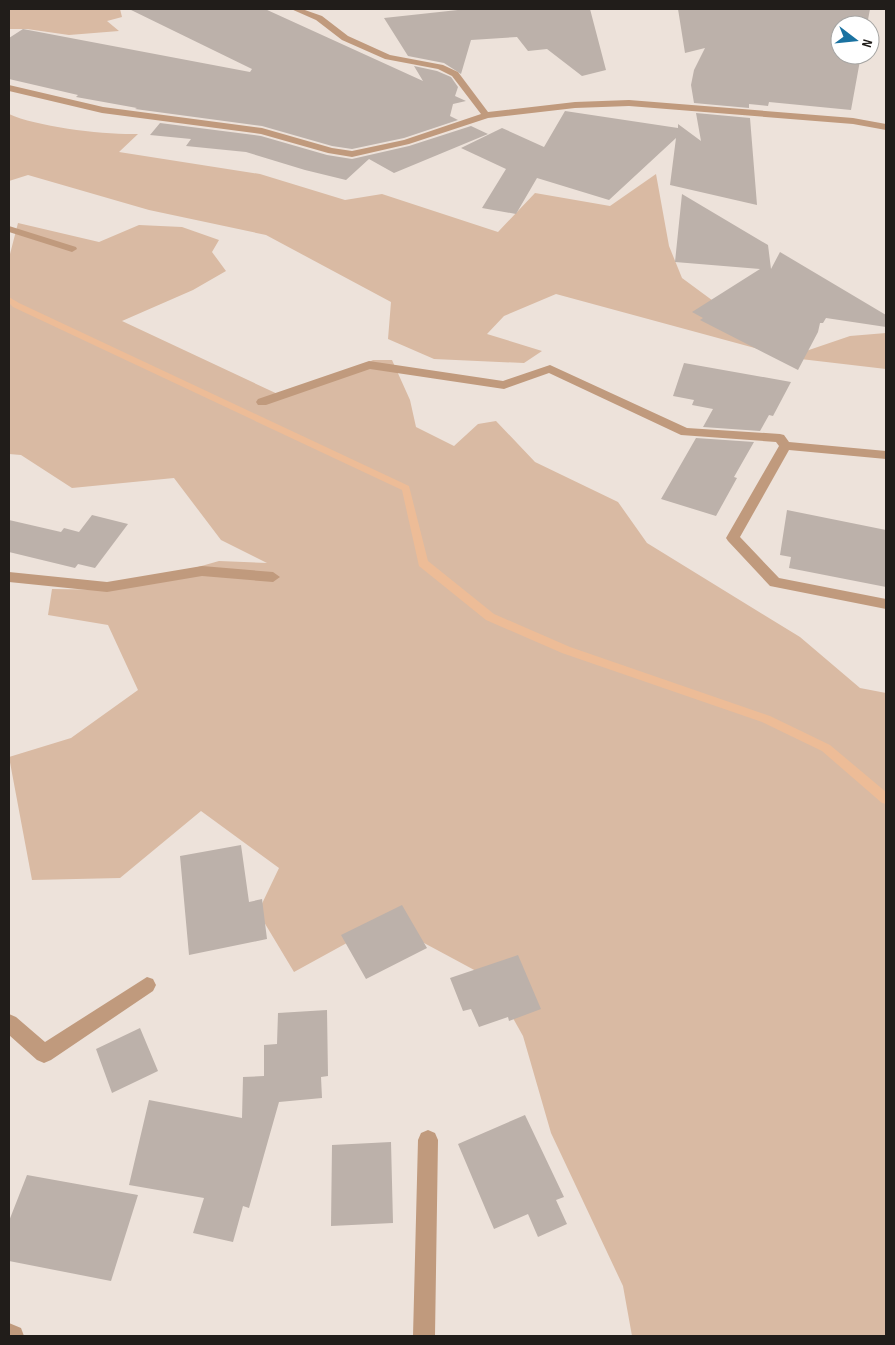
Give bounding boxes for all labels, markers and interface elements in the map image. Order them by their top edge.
north arrow [830,15,880,65]
text: N [858,38,876,49]

